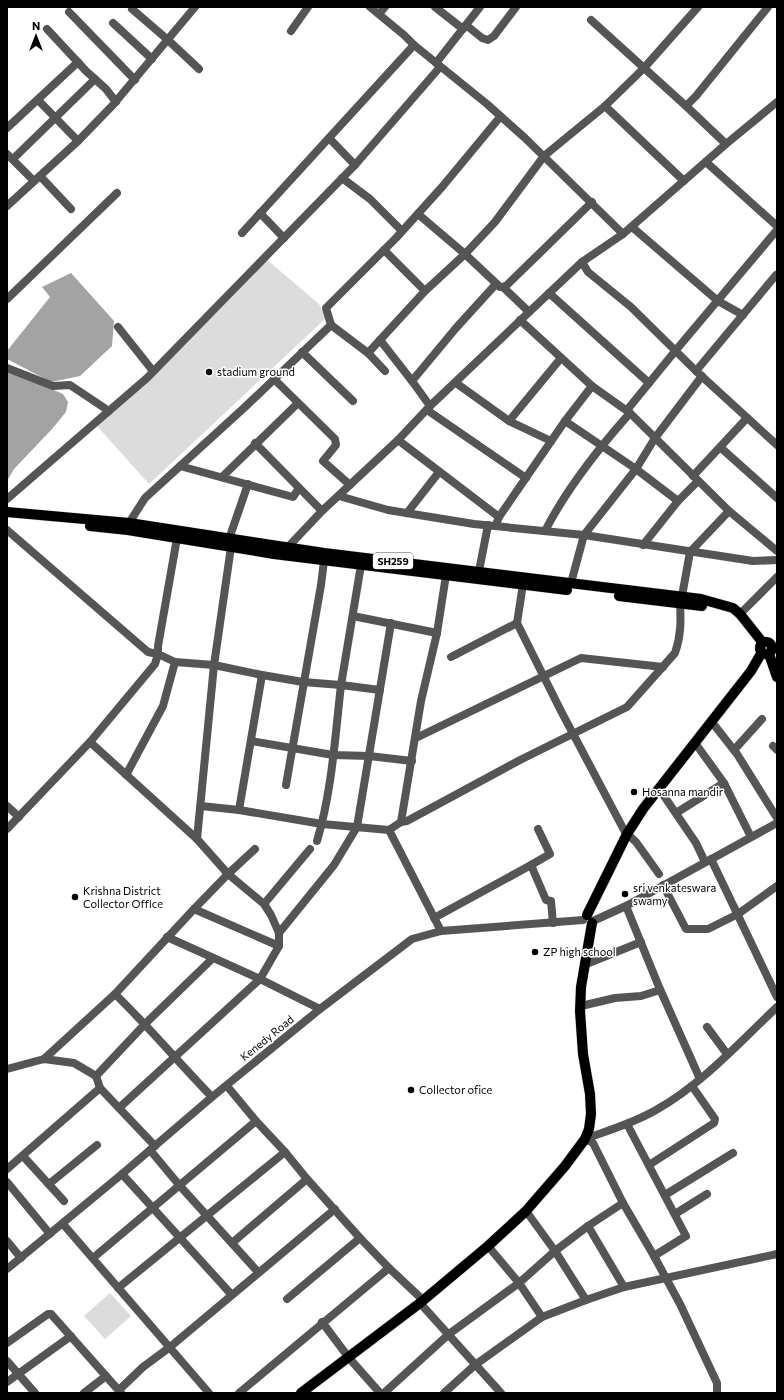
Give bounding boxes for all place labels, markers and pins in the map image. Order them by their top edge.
place label: stadium ground [217,365,295,378]
marker: stadium ground [204,367,214,377]
place label: Hosanna mandir [642,785,724,798]
marker: Hosanna mandir [629,787,639,797]
place label: sri venkateswara swamy [633,881,716,907]
place label: Krishna District Collector Office [83,884,163,910]
marker: sri venkateswara swamy [620,889,630,899]
marker: Krishna District Collector Office [70,892,80,902]
place label: ZP high school [543,945,616,958]
marker: ZP high school [530,947,540,957]
place label: Collector ofice [419,1083,493,1096]
marker: Collector ofice [406,1085,416,1095]

